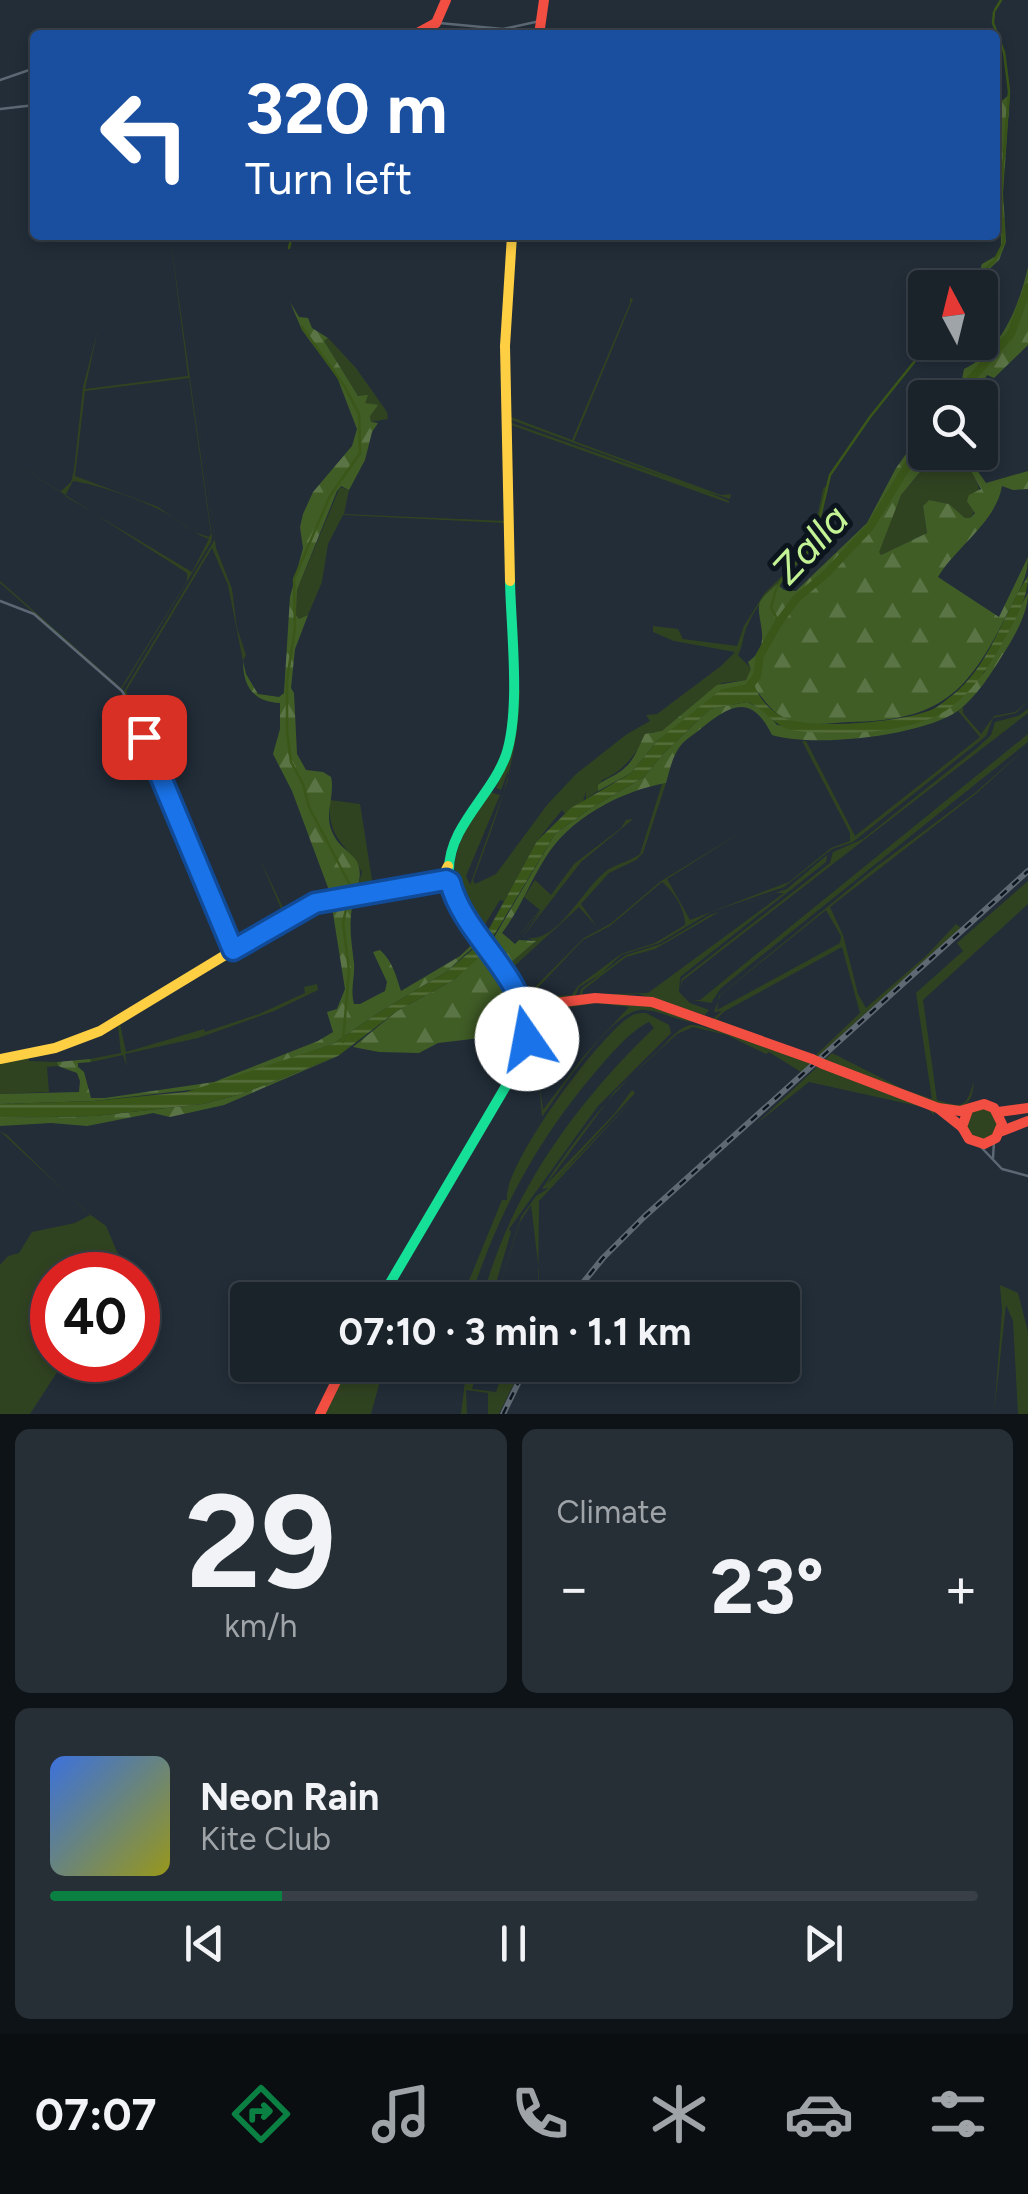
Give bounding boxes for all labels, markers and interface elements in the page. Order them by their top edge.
text: 320 m [245,66,448,151]
icon: left [80,70,210,200]
text: Turn left [245,151,412,205]
north arrow [908,270,998,360]
map controls [908,270,998,470]
button: search [908,380,998,470]
water label: Zalla [762,495,858,593]
pin [102,695,187,780]
icon: arrive [117,710,172,765]
position arrow [475,987,579,1091]
speed limit sign: 40 [30,1252,160,1382]
text: 07:10 · 3 min · 1.1 km [339,1309,691,1355]
text: 29 [185,1464,336,1620]
text: Climate [557,1493,667,1531]
text: 23° [711,1542,824,1632]
text: − [557,1555,591,1621]
text: + [944,1555,978,1621]
text: km/h [224,1607,297,1645]
text: Neon Rain [200,1774,379,1820]
text: Kite Club [200,1820,331,1858]
icon: previous [177,1916,232,1971]
icon: pause [486,1916,541,1971]
icon: next [796,1916,851,1971]
icon: directions [226,2079,296,2149]
icon: music [366,2079,436,2149]
icon: phone [505,2079,575,2149]
icon: climate [644,2079,714,2149]
icon: car [784,2079,854,2149]
icon: filters [923,2079,993,2149]
text: 07:07 [35,2087,157,2141]

